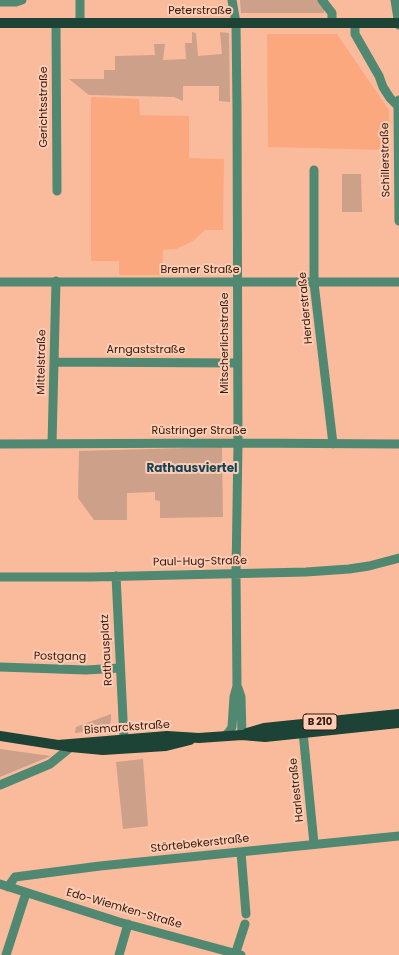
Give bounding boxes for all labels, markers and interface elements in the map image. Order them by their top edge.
street label: Peterstraße [168,4,232,18]
street label: Gerichtsstraße [37,66,51,148]
street label: Schillerstraße [379,122,393,198]
street label: Bremer Straße [160,263,240,277]
street label: Herderstraße [296,271,316,345]
street label: Mitscherlichstraße [218,292,232,394]
street label: Mittelstraße [35,329,49,395]
street label: Arngaststraße [107,343,185,357]
street label: Rüstringer Straße [152,424,246,438]
district label: Rathausviertel [146,462,238,476]
street label: Paul-Hug-Straße [153,555,247,569]
street label: Rathausplatz [99,614,115,686]
street label: Postgang [34,650,86,664]
road number: B 210 [303,714,337,730]
street label: Bismarckstraße [84,718,170,738]
street label: Harlestraße [287,757,307,823]
street label: Störtebekerstraße [150,832,250,856]
street label: Edo-Wiemken-Straße [65,886,183,932]

